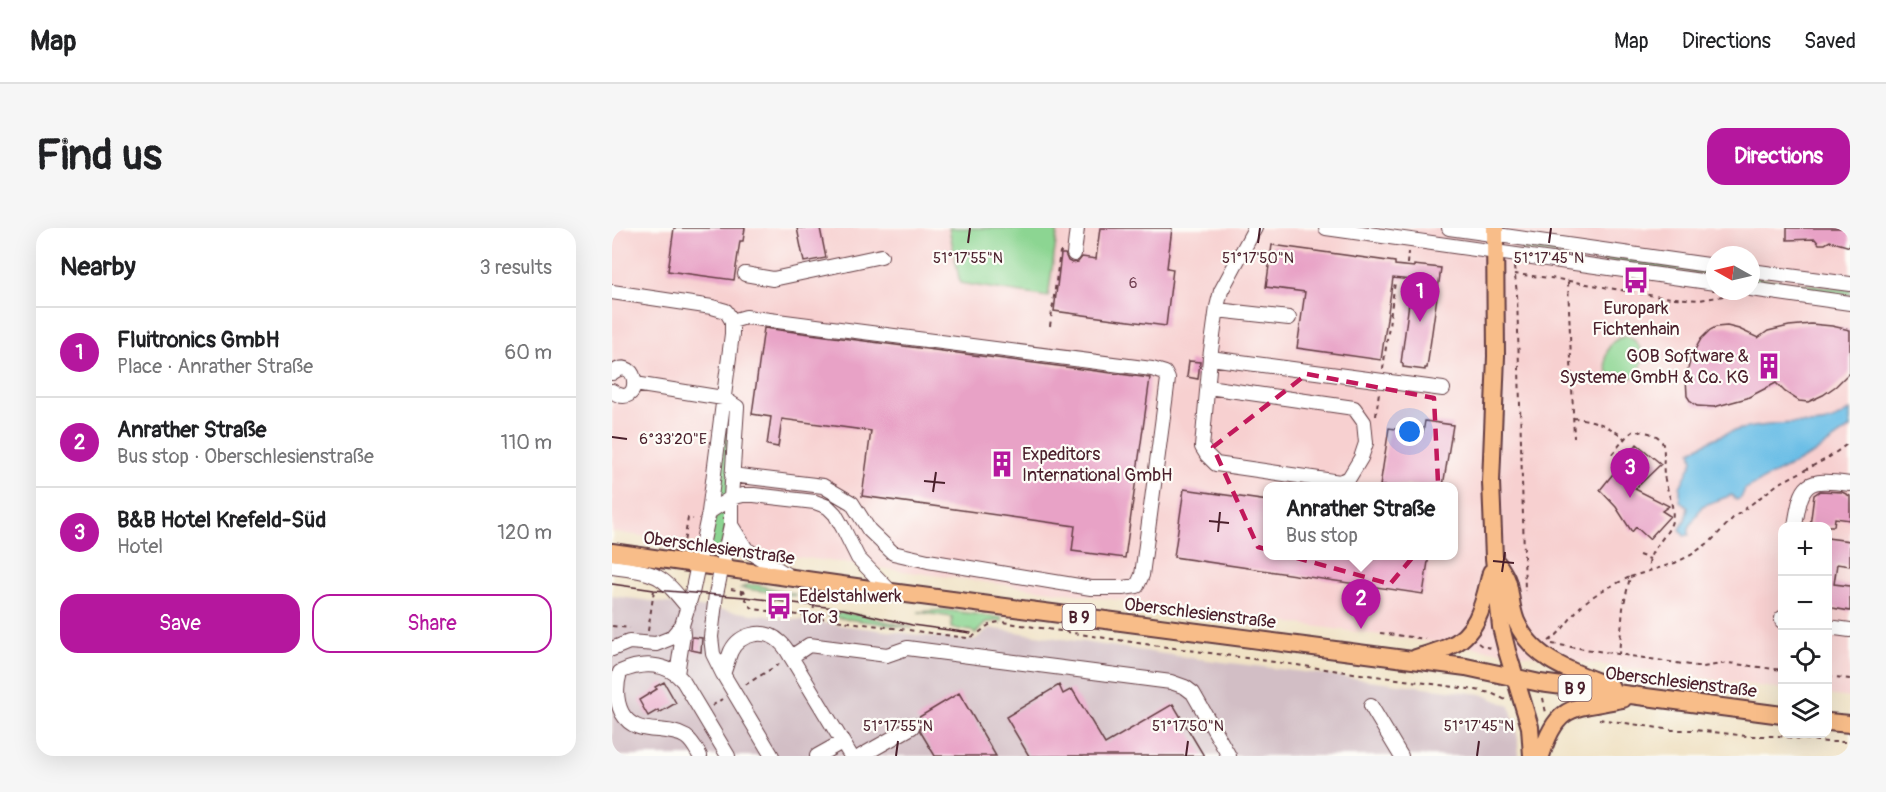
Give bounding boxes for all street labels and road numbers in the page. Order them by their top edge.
street label: Oberschlesienstraße [642,526,796,571]
street label: Oberschlesienstraße [1123,593,1277,634]
road number: B 9 [1062,604,1096,630]
street label: Oberschlesienstraße [1604,662,1758,703]
road number: B 9 [1558,675,1592,701]

